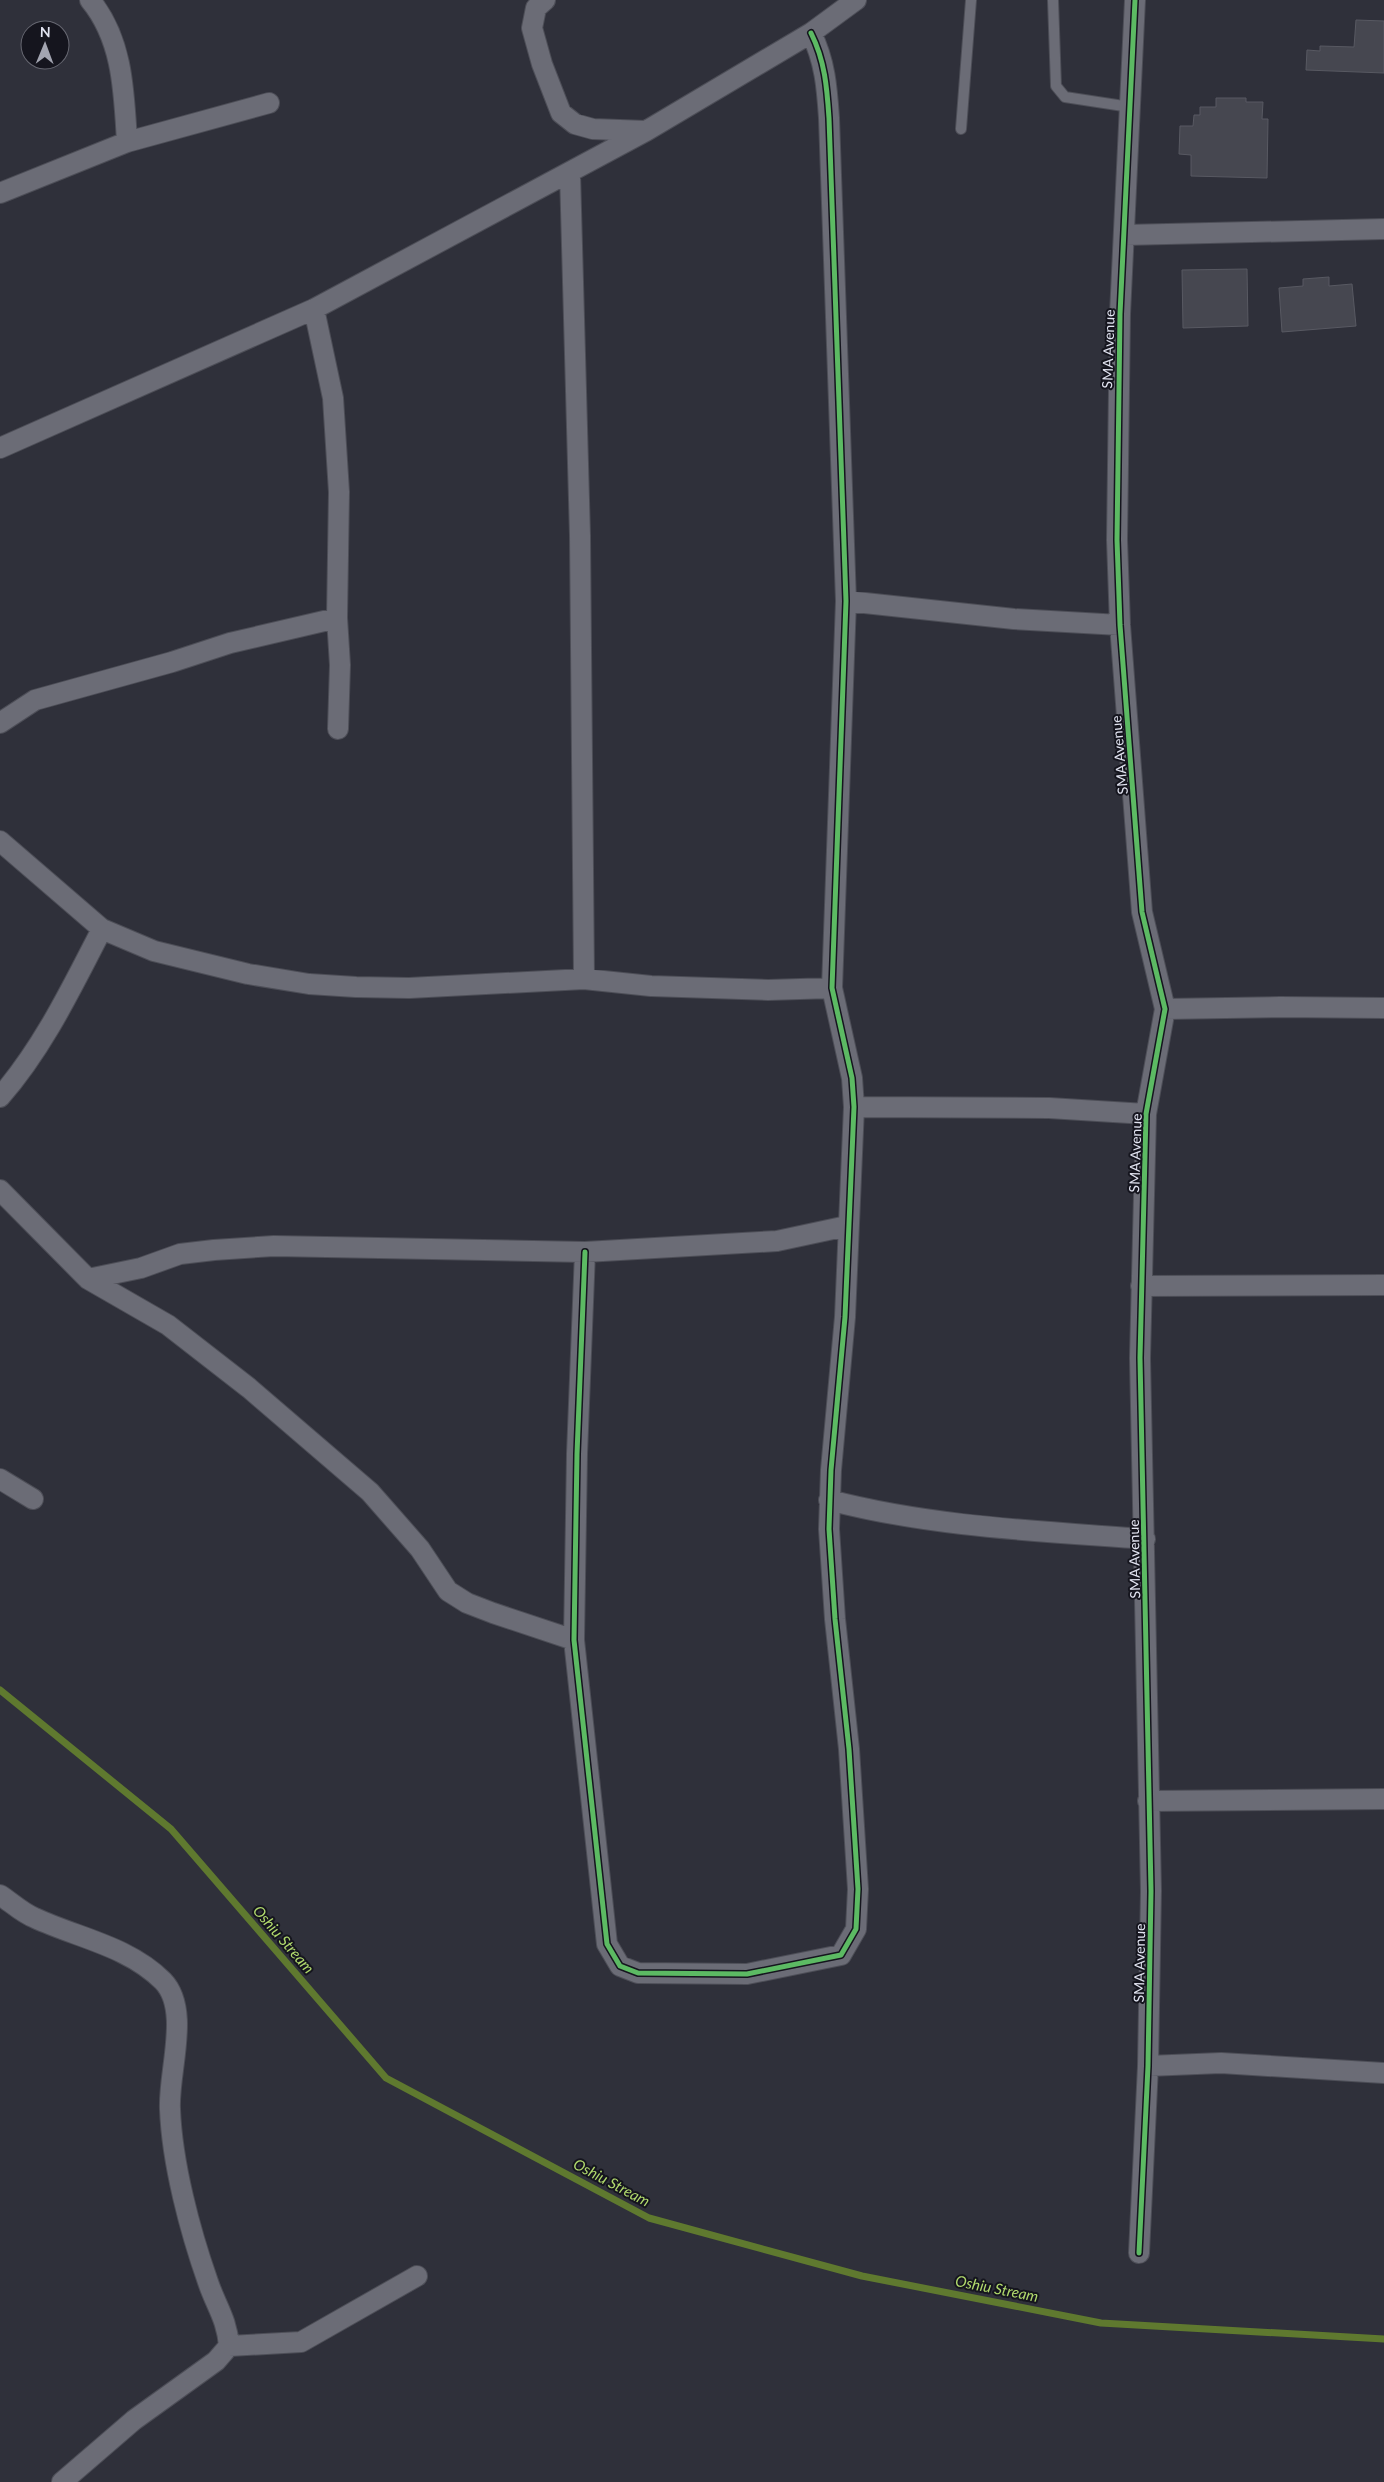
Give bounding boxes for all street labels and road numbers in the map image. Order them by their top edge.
street label: SMA Avenue [1098,309,1118,389]
street label: SMA Avenue [1107,715,1131,795]
street label: SMA Avenue [1125,1113,1145,1193]
street label: SMA Avenue [1125,1519,1143,1599]
street label: SMA Avenue [1130,1923,1148,2003]

